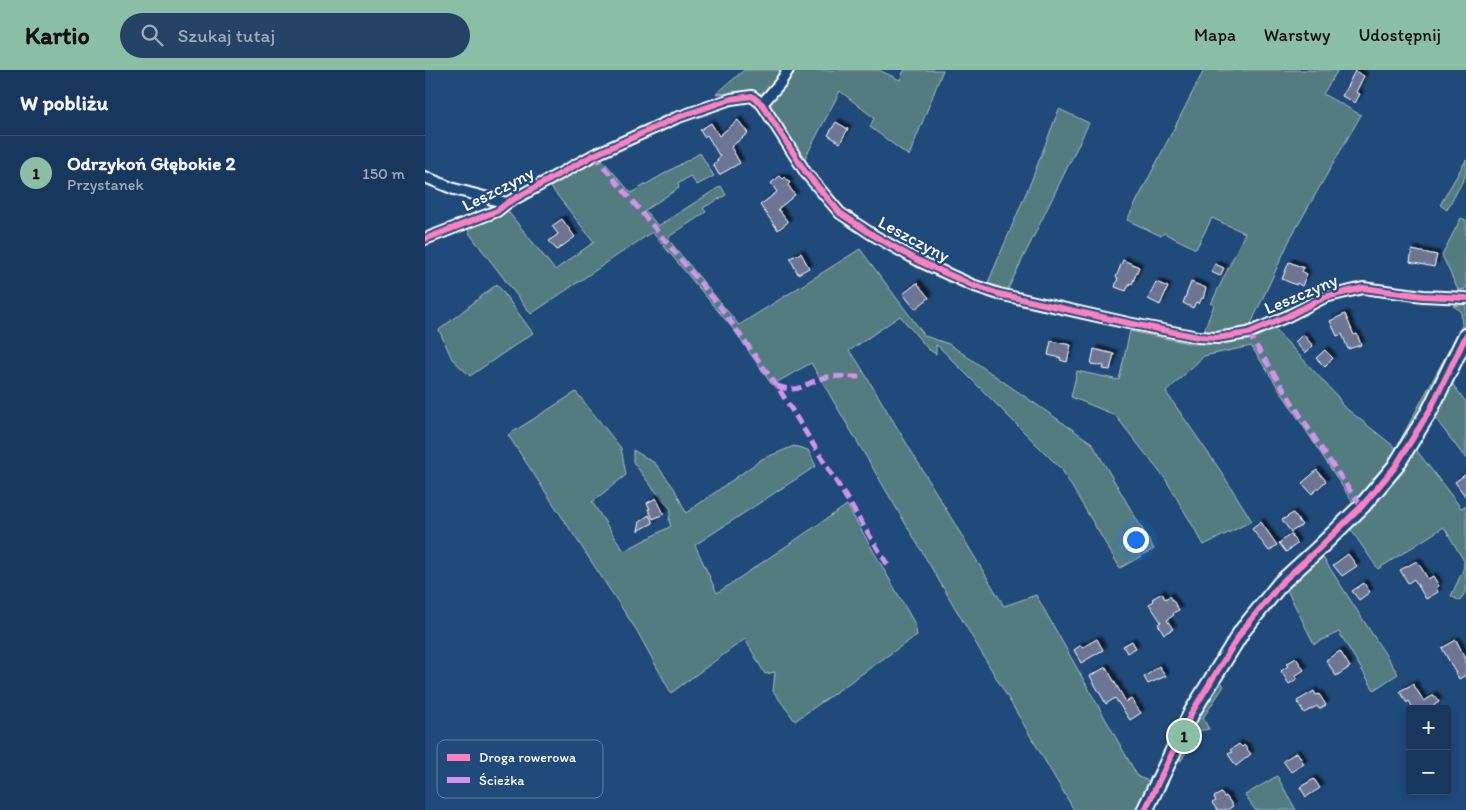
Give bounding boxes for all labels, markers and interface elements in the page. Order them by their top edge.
search box [120,13,470,58]
text: Kartio [25,21,90,50]
icon: search [138,21,166,49]
text: Szukaj tutaj [178,24,275,47]
text: Mapa [1194,24,1236,46]
text: Warstwy [1264,24,1331,46]
text: Udostępnij [1359,24,1441,46]
text: W pobliżu [20,90,108,115]
text: Odrzykoń Głębokie 2 [67,152,236,175]
street label: Leszczyny [458,161,538,216]
text: 1 [32,164,40,183]
text: 150 m [362,164,405,183]
text: Przystanek [67,175,144,194]
street label: Leszczyny [875,211,954,267]
street label: Leszczyny [1261,268,1342,319]
your location [1123,527,1149,553]
map controls [1406,705,1451,795]
button: + [1406,705,1451,750]
pin: 1 [1168,717,1200,755]
legend [437,740,603,798]
text: Droga rowerowa [479,749,577,766]
button: − [1406,750,1451,795]
text: Ścieżka [479,772,525,789]

